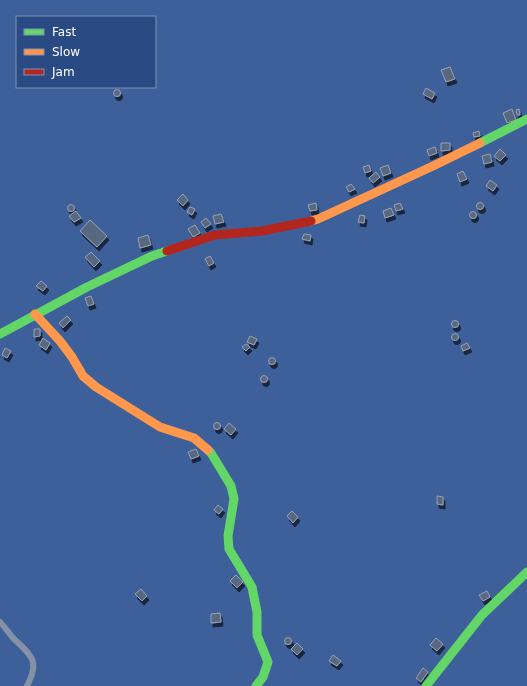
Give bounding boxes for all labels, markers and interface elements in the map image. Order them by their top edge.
legend [16,16,156,88]
text: Fast [52,25,76,39]
text: Slow [52,45,80,59]
text: Jam [51,65,75,79]

